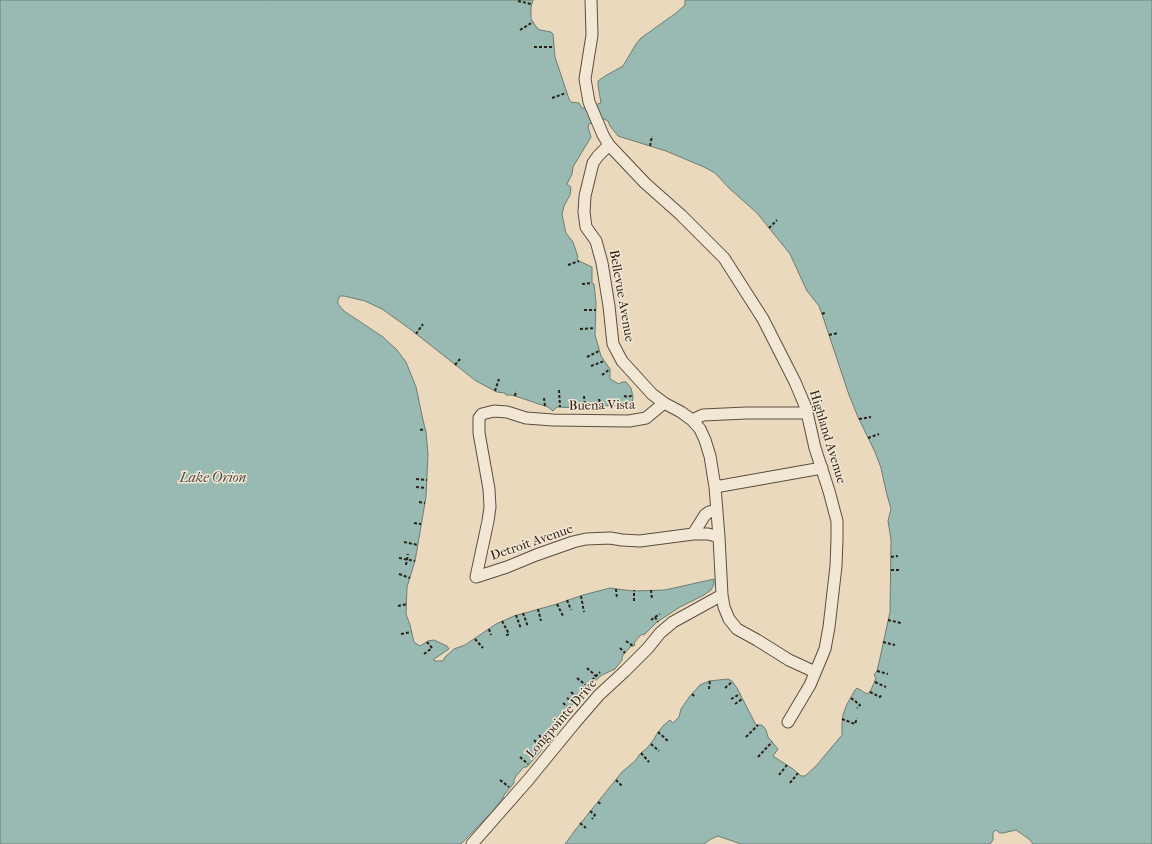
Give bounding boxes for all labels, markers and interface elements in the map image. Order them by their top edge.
street label: Bellevue Avenue [605,249,637,343]
street label: Highland Avenue [805,388,849,486]
street label: Buena Vista [569,398,635,414]
water label: Lake Orion [180,471,246,487]
street label: Detroit Avenue [489,522,575,564]
street label: Longpointe Drive [523,676,601,762]

